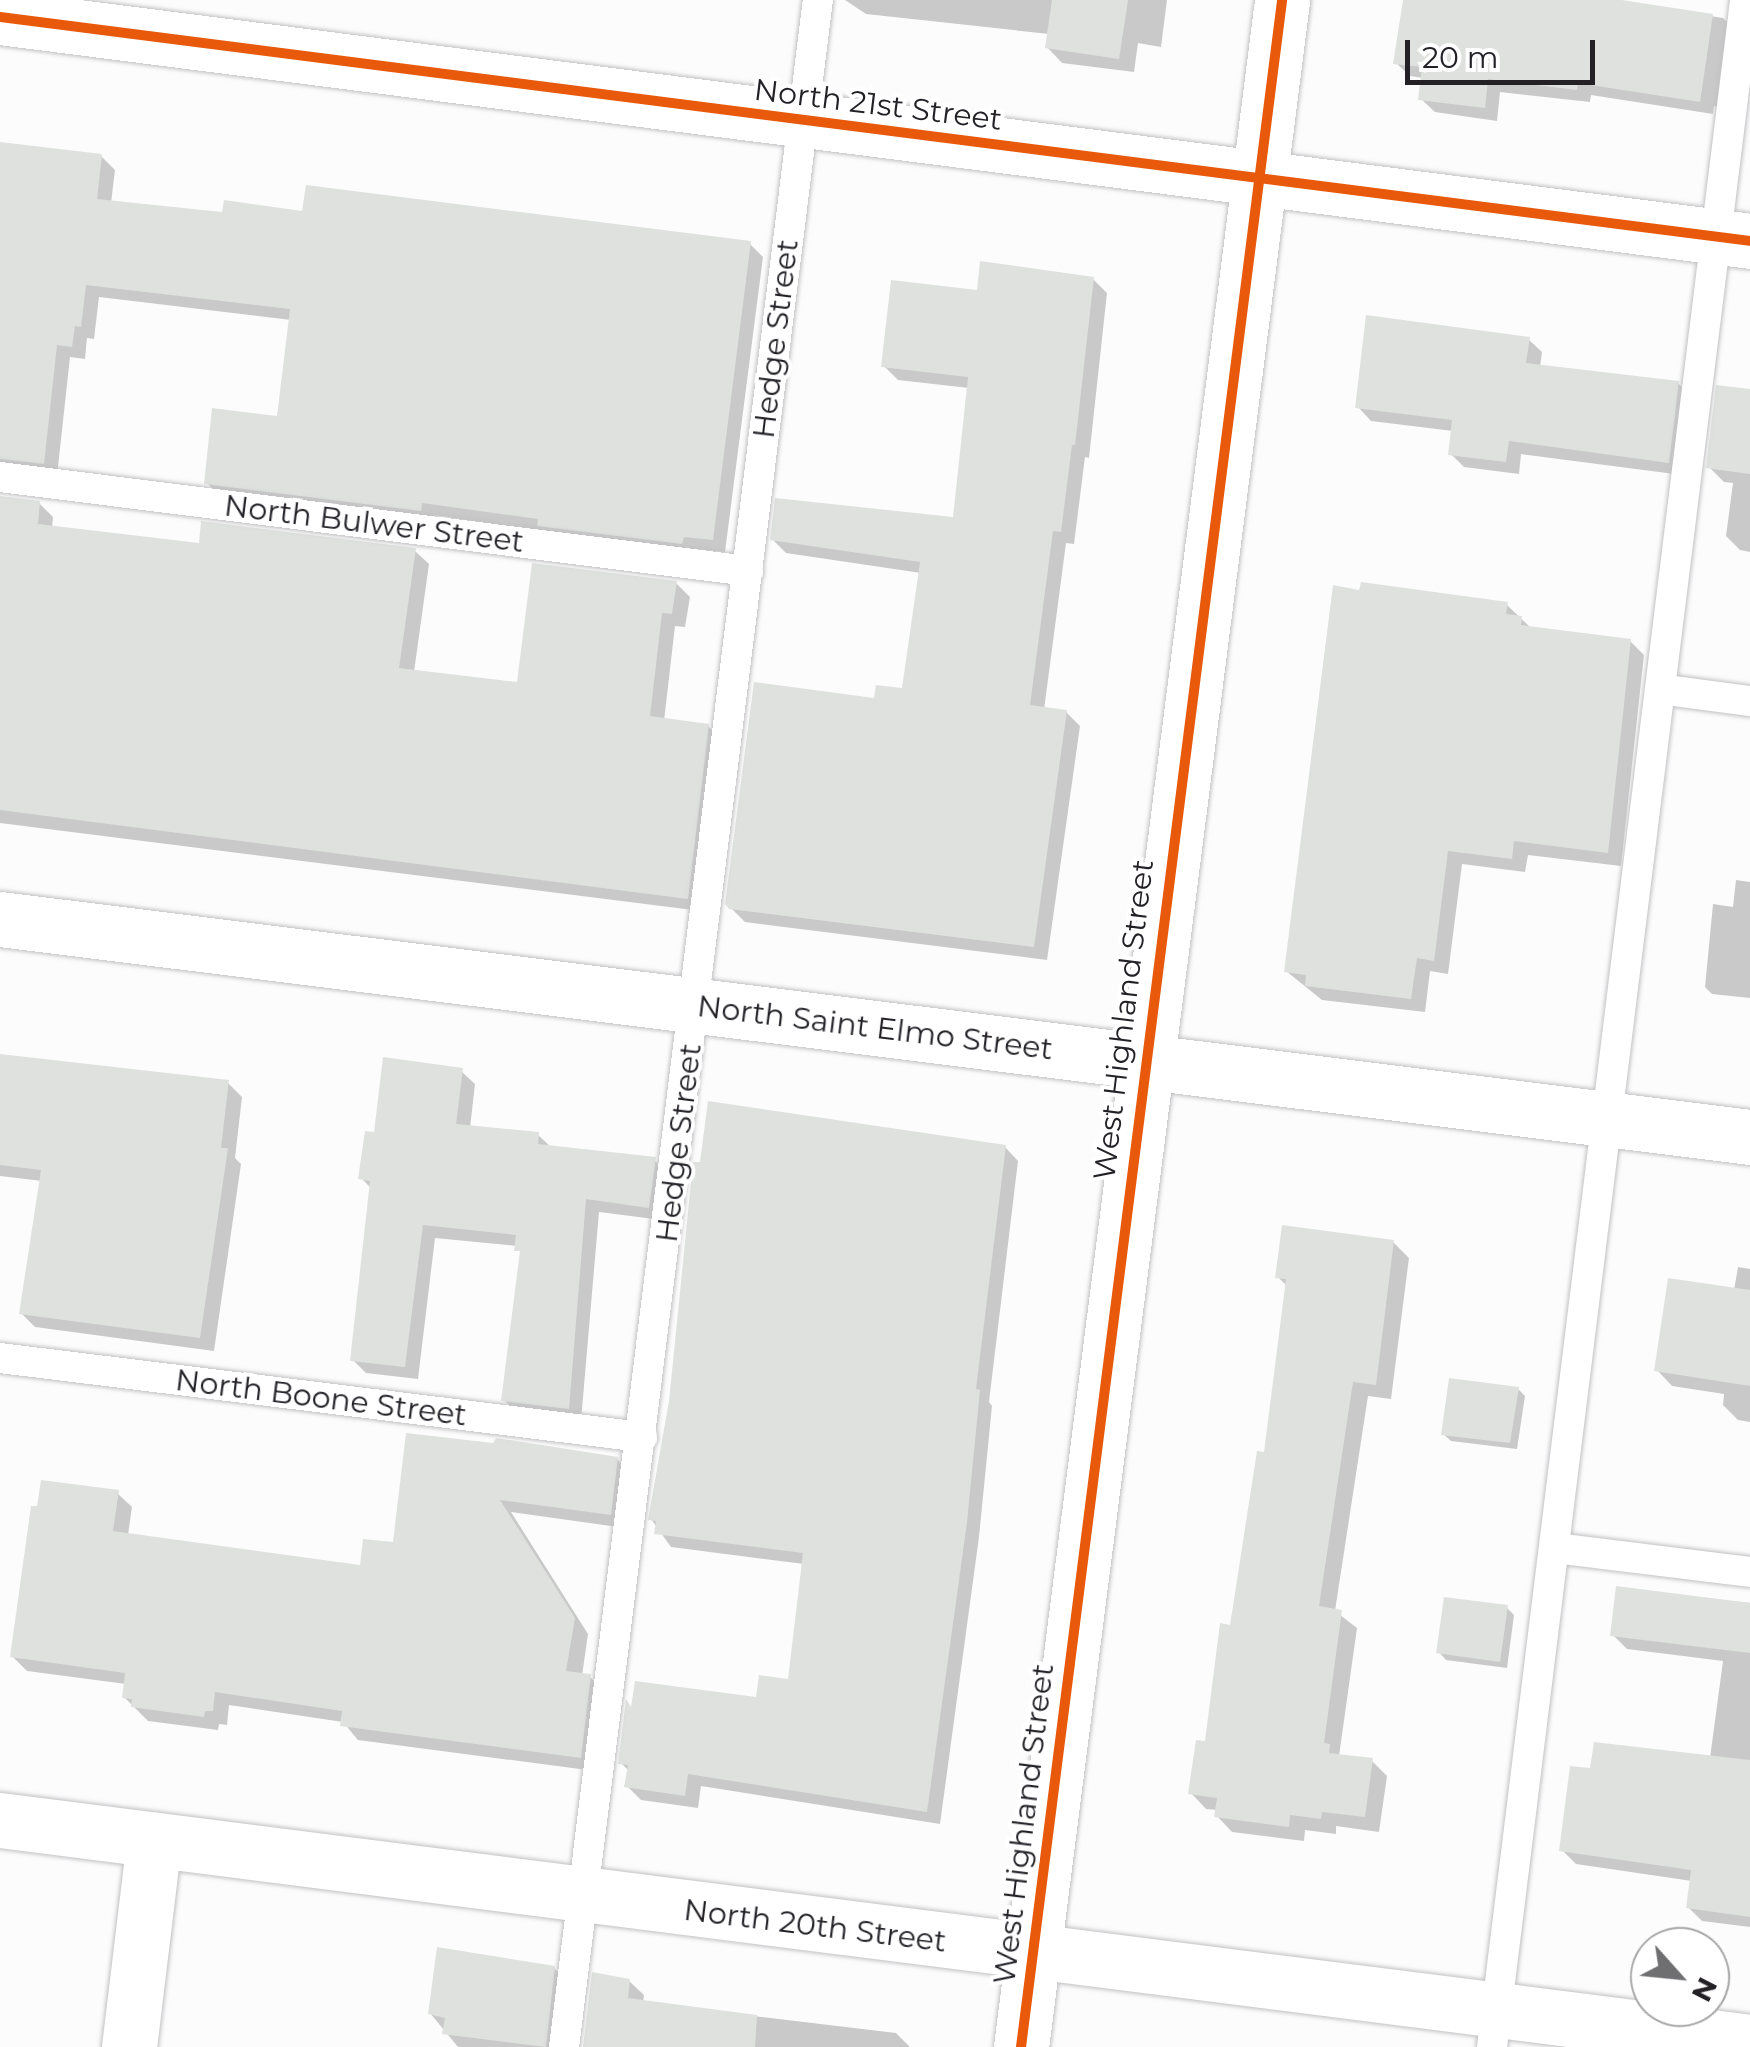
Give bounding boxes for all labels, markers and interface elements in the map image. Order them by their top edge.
scale bar [1410,20,1600,82]
text: 20 m [1422,39,1499,76]
street label: North 21st Street [752,72,1004,138]
street label: Hedge Street [746,238,806,440]
street label: North Bulwer Street [222,488,526,560]
street label: West Highland Street [1086,858,1162,1182]
street label: North Saint Elmo Street [695,988,1055,1068]
street label: Hedge Street [649,1042,709,1244]
street label: North Boone Street [173,1362,469,1434]
street label: West Highland Street [986,1662,1062,1986]
street label: North 20th Street [682,1892,948,1960]
north arrow [1630,1927,1730,2027]
text: N [1685,1972,1725,2008]

